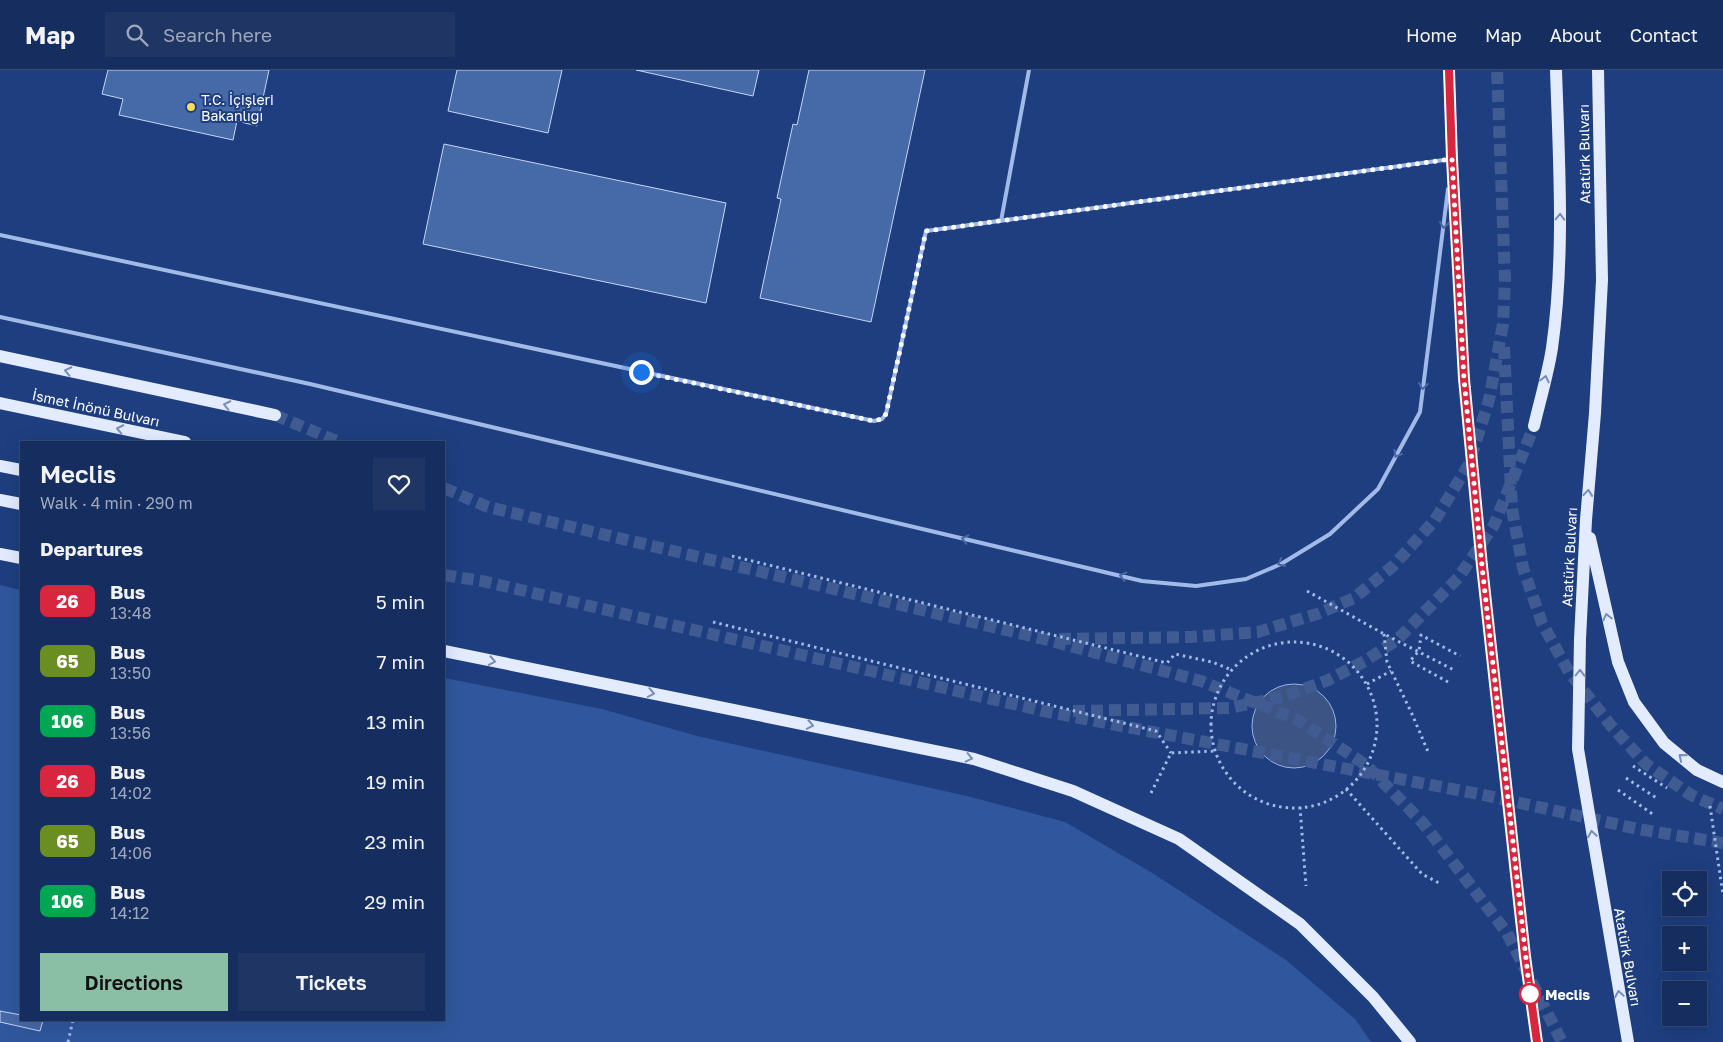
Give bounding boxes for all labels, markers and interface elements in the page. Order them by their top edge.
search box [105,12,455,57]
text: Map [25,20,75,49]
icon: search [123,21,151,49]
text: Search here [163,23,272,46]
text: Home [1406,24,1457,46]
text: Map [1485,24,1522,46]
text: About [1550,24,1602,46]
text: Contact [1630,24,1698,46]
place label: T.C. İçişleri Bakanlığı [201,91,274,124]
marker: T.C. İçişleri Bakanlığı [185,101,197,113]
street label: Atatürk Bulvarı [1575,104,1593,204]
one-way arrow [1555,213,1565,220]
one-way arrow [1439,221,1450,229]
your location [629,360,654,385]
one-way arrow [64,366,73,377]
one-way arrow [1539,374,1550,383]
one-way arrow [1418,382,1429,390]
street label: İsmet İnönü Bulvarı [31,386,161,430]
one-way arrow [223,400,232,411]
one-way arrow [116,424,125,435]
one-way arrow [1393,449,1403,458]
button: heart [373,458,425,510]
text: Meclis [40,459,116,488]
one-way arrow [1582,488,1593,496]
text: Walk · 4 min · 290 m [40,493,193,513]
street label: Atatürk Bulvarı [1558,507,1580,607]
one-way arrow [960,534,969,545]
text: Departures [40,537,143,560]
one-way arrow [1277,557,1286,567]
one-way arrow [1118,571,1127,582]
text: Bus [110,580,145,603]
text: 26 [56,590,79,612]
text: 5 min [376,590,425,613]
text: 13:48 [110,603,151,623]
one-way arrow [1602,613,1613,622]
text: Bus [110,640,145,663]
text: 65 [56,650,79,672]
text: 7 min [377,650,425,673]
one-way arrow [487,655,496,666]
text: 13:50 [110,663,151,683]
one-way arrow [1575,668,1585,676]
one-way arrow [646,687,655,698]
text: Bus [110,700,145,723]
text: 106 [51,710,84,732]
text: 13 min [366,710,425,733]
one-way arrow [806,719,815,730]
text: 13:56 [110,723,151,743]
one-way arrow [965,752,974,763]
one-way arrow [1678,753,1687,762]
text: Bus [110,760,145,783]
text: 26 [56,770,79,792]
text: 19 min [366,770,425,793]
text: 14:02 [110,783,152,803]
text: Bus [110,820,145,843]
one-way arrow [1588,829,1598,838]
text: 65 [56,830,79,852]
text: 23 min [365,830,425,853]
text: 14:06 [110,843,152,863]
map controls [1662,871,1707,1026]
button: locate [1662,871,1707,916]
text: Bus [110,880,145,903]
text: 106 [51,890,84,912]
text: 29 min [364,890,425,913]
text: 14:12 [110,903,149,923]
street label: Atatürk Bulvarı [1611,906,1645,1008]
button: + [1662,926,1707,971]
button: Directions [40,953,228,1011]
button: Tickets [238,953,425,1011]
button: − [1662,981,1707,1026]
marker: Meclis [1519,983,1541,1005]
place label: Meclis [1545,986,1590,1003]
one-way arrow [1615,990,1625,998]

